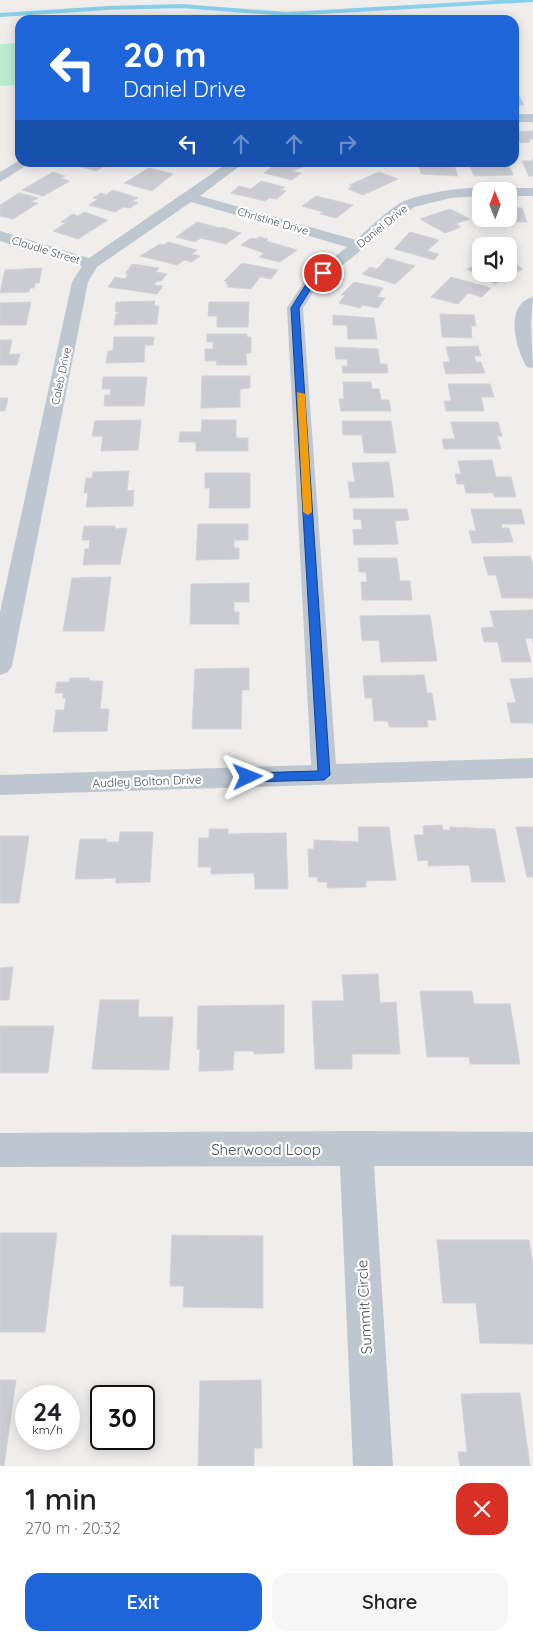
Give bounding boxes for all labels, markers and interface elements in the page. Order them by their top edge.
text: 20 m [123,32,206,76]
icon: left [40,35,105,100]
text: Daniel Drive [123,75,246,103]
icon: left [174,130,202,158]
icon: ahead [227,130,255,158]
icon: ahead [280,130,308,158]
icon: right [333,130,361,158]
north arrow [472,182,518,228]
map controls [472,182,517,282]
street label: Daniel Drive [354,201,410,251]
street label: Christine Drive [236,204,310,238]
street label: Claudie Street [10,233,82,267]
button: sound [472,237,517,282]
pin [302,252,344,294]
icon: arrive [309,259,337,287]
street label: Caleb Drive [48,346,74,406]
position arrow [221,750,273,802]
street label: Audley Bolton Drive [92,772,202,790]
street label: Sherwood Loop [211,1140,321,1159]
street label: Summit Circle [352,1259,376,1355]
speed limit sign: 30 [90,1385,155,1450]
text: 24 [33,1396,62,1427]
text: km/h [32,1422,63,1437]
text: 1 min [25,1480,97,1518]
button: close [456,1483,508,1535]
text: 270 m · 20:32 [25,1518,121,1538]
button: Exit [25,1573,262,1631]
button: Share [272,1573,508,1631]

